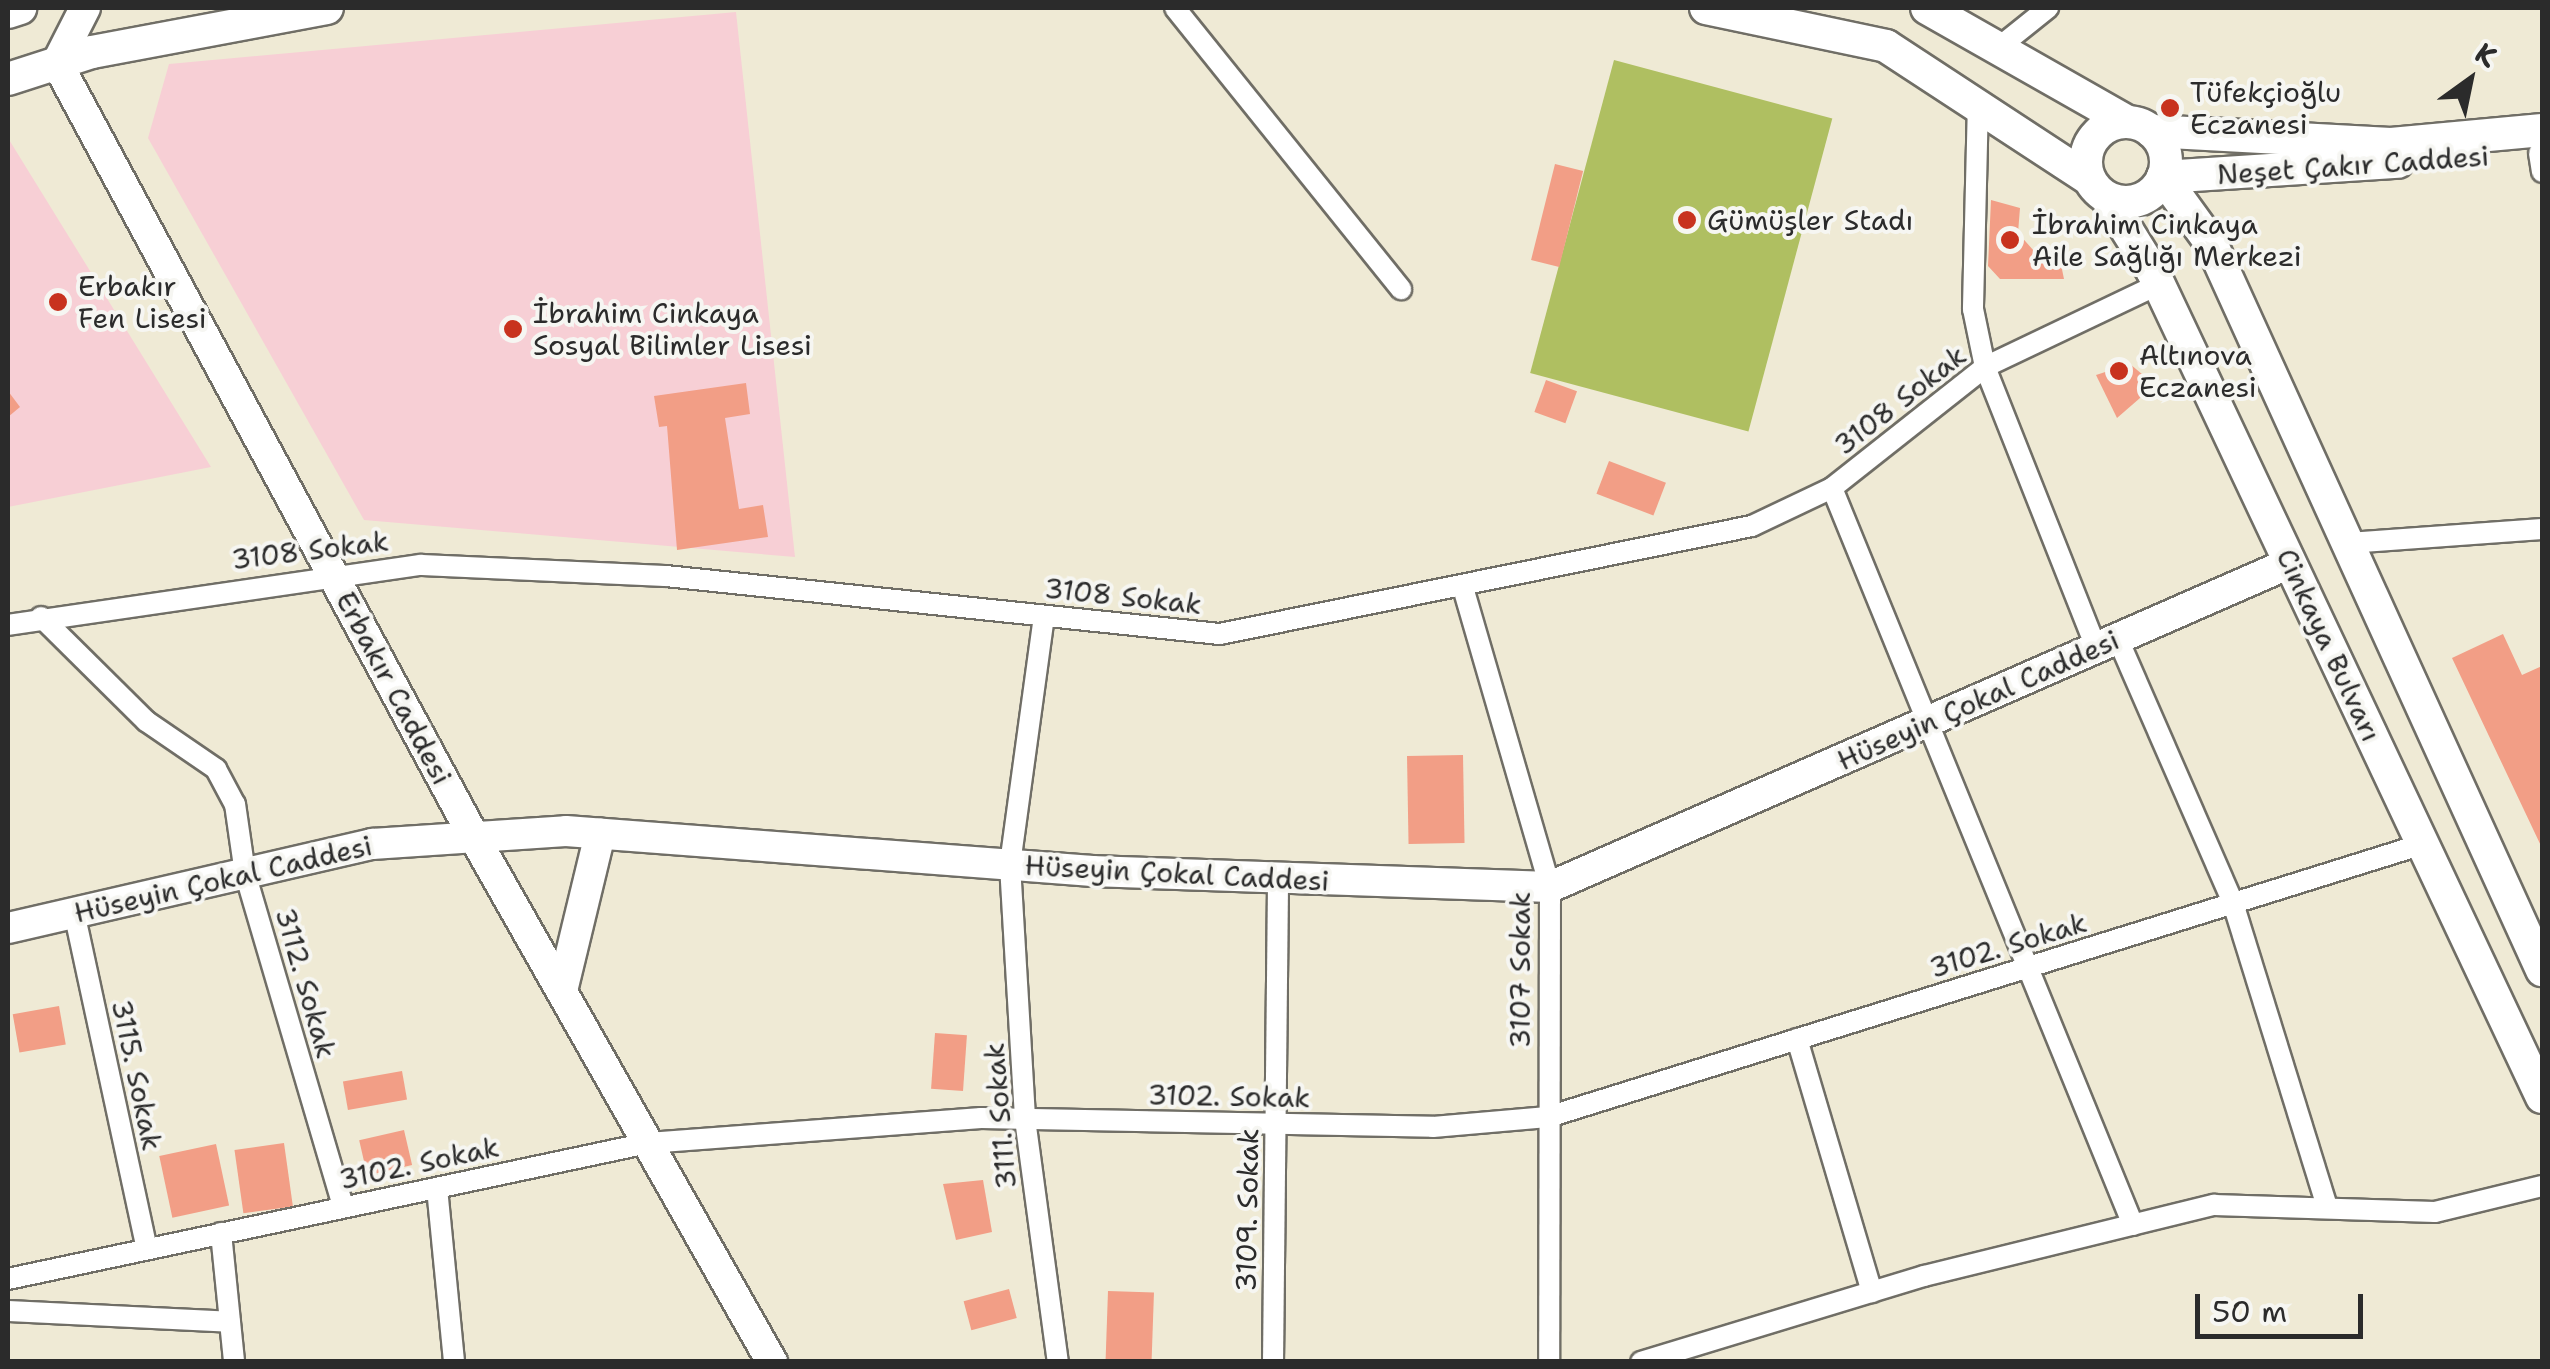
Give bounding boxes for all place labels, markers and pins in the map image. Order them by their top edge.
place label: Tüfekçioğlu Eczanesi [2190,75,2341,141]
marker: Tüfekçioğlu Eczanesi [2159,97,2181,119]
place label: Gümüşler Stadı [1707,203,1913,237]
place label: İbrahim Cinkaya Aile Sağlığı Merkezi [2032,207,2302,273]
marker: Gümüşler Stadı [1676,209,1698,231]
marker: İbrahim Cinkaya Aile Sağlığı Merkezi [1997,227,2023,253]
place label: Erbakır Fen Lisesi [78,269,207,335]
marker: Erbakır Fen Lisesi [47,291,69,313]
place label: İbrahim Cinkaya Sosyal Bilimler Lisesi [533,296,812,362]
marker: İbrahim Cinkaya Sosyal Bilimler Lisesi [502,318,524,340]
place label: Altınova Eczanesi [2139,338,2257,404]
marker: Altınova Eczanesi [2108,360,2130,382]

